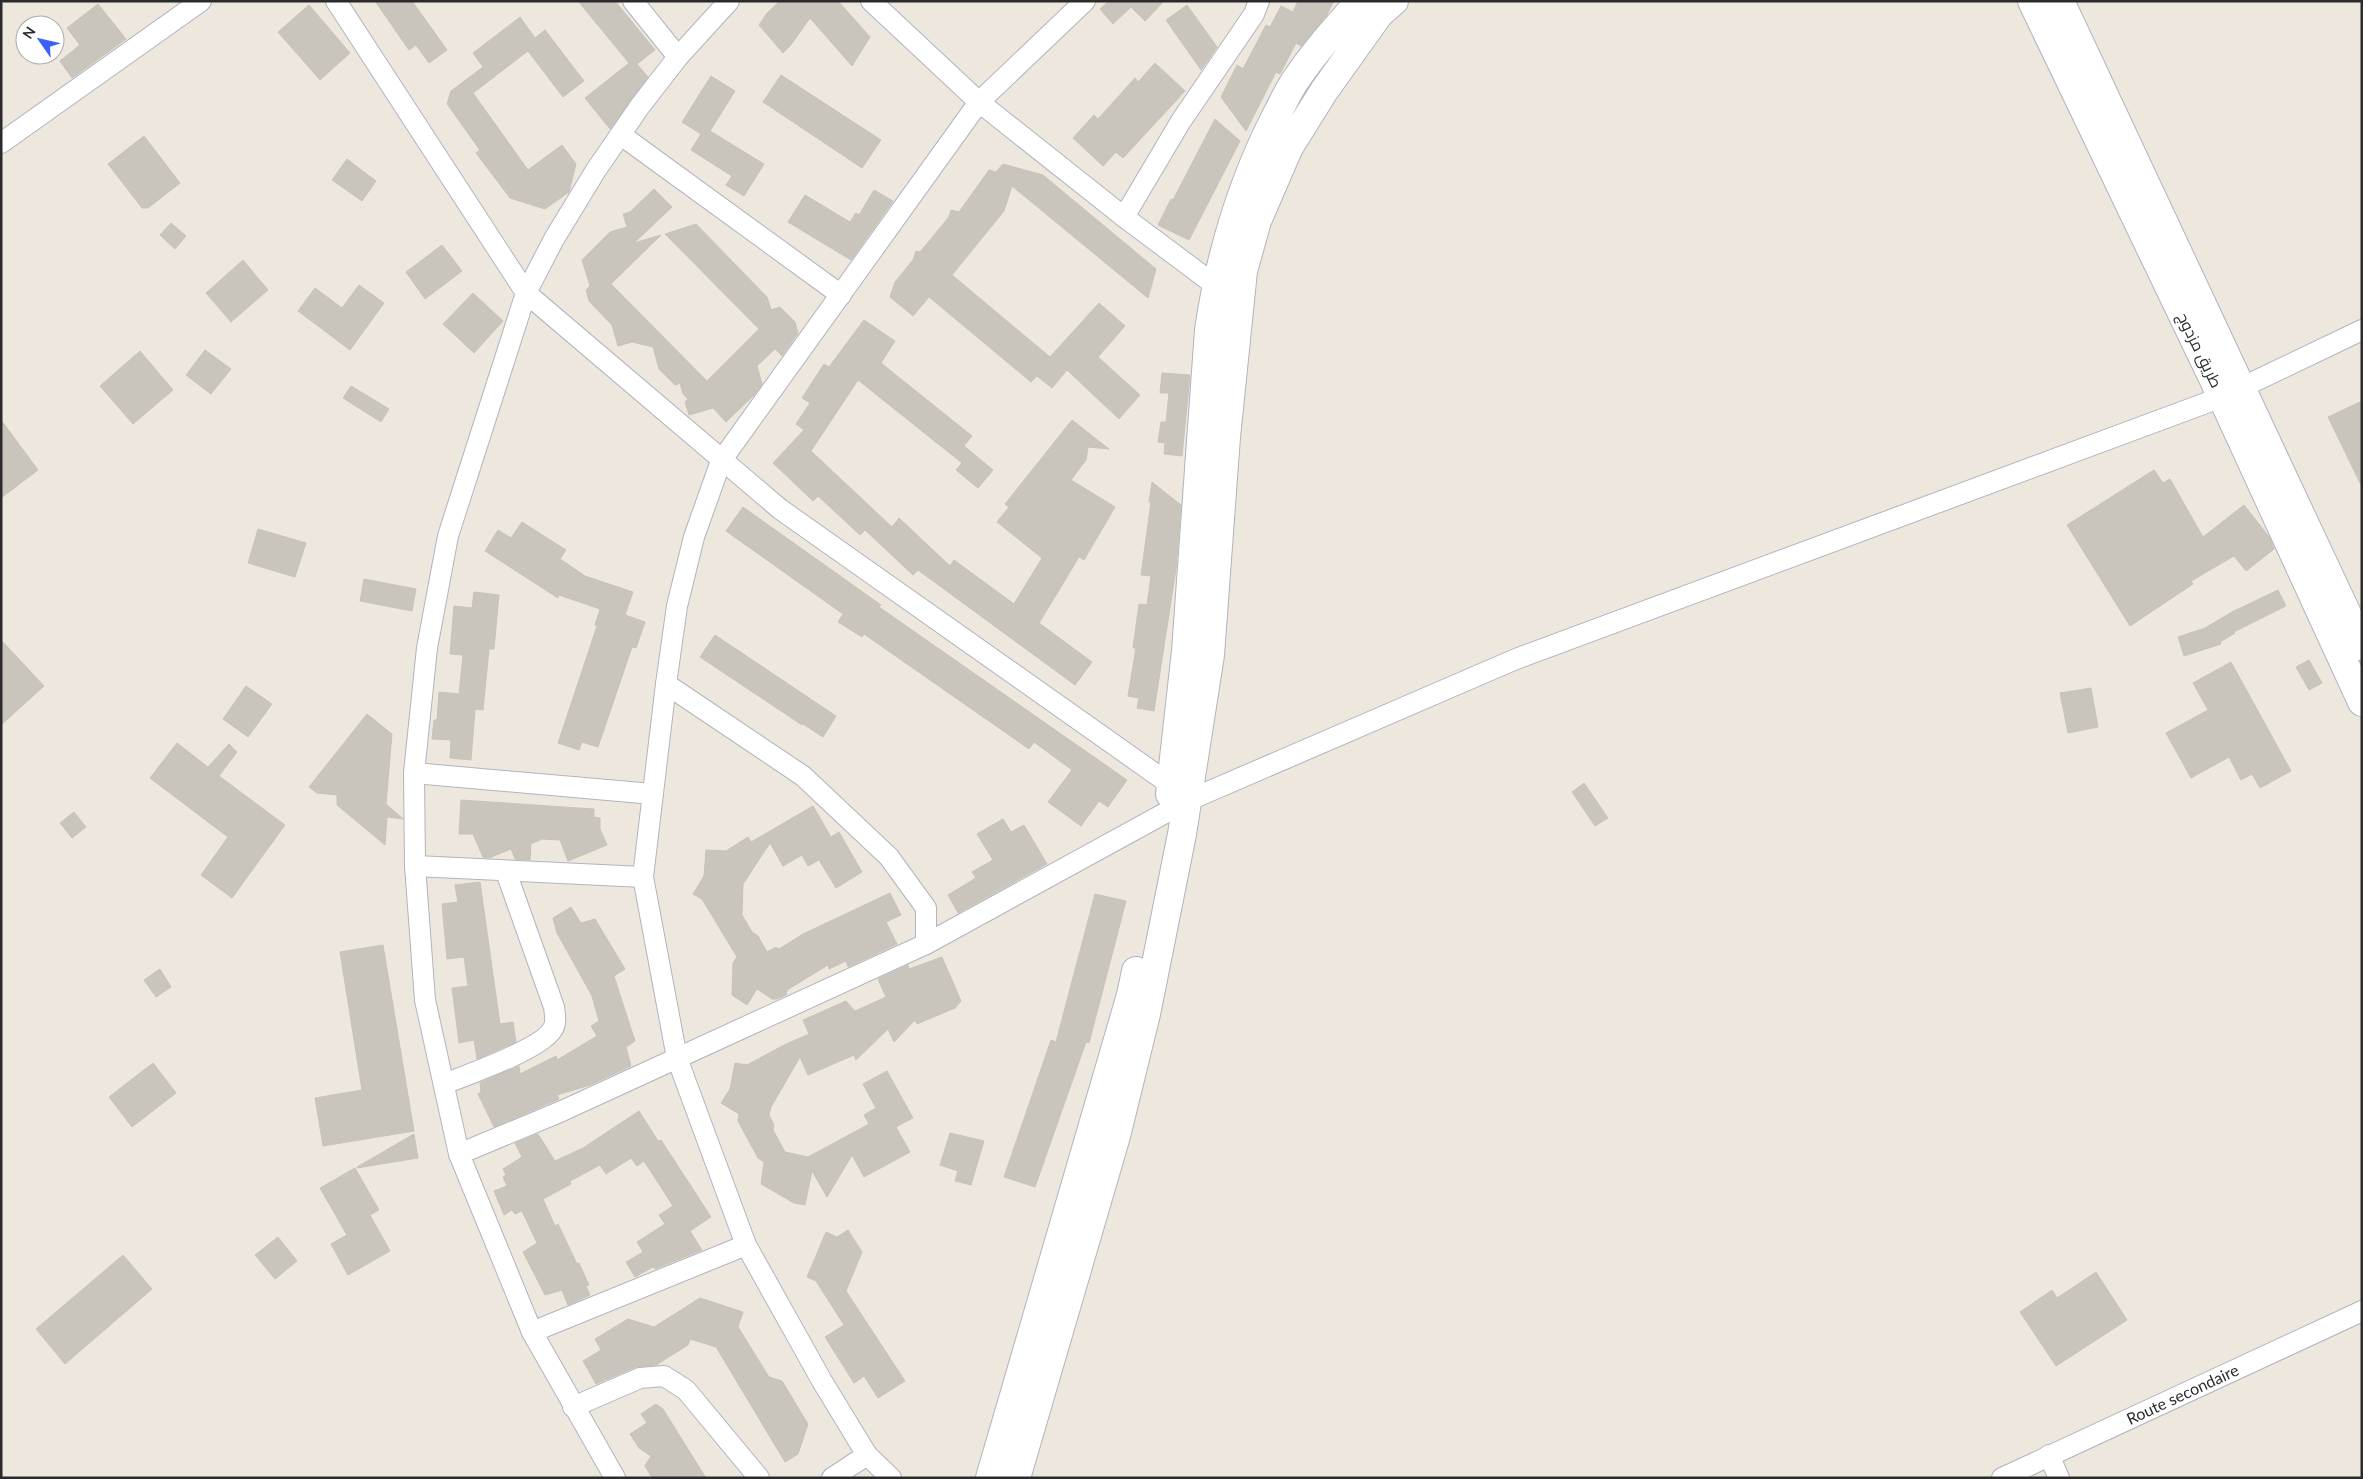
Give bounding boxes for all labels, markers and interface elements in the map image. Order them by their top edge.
north arrow [15,15,65,65]
text: N [19,23,39,42]
street label: طريق مزدوج [2171,309,2227,392]
street label: Route secondaire [2123,1360,2241,1428]

